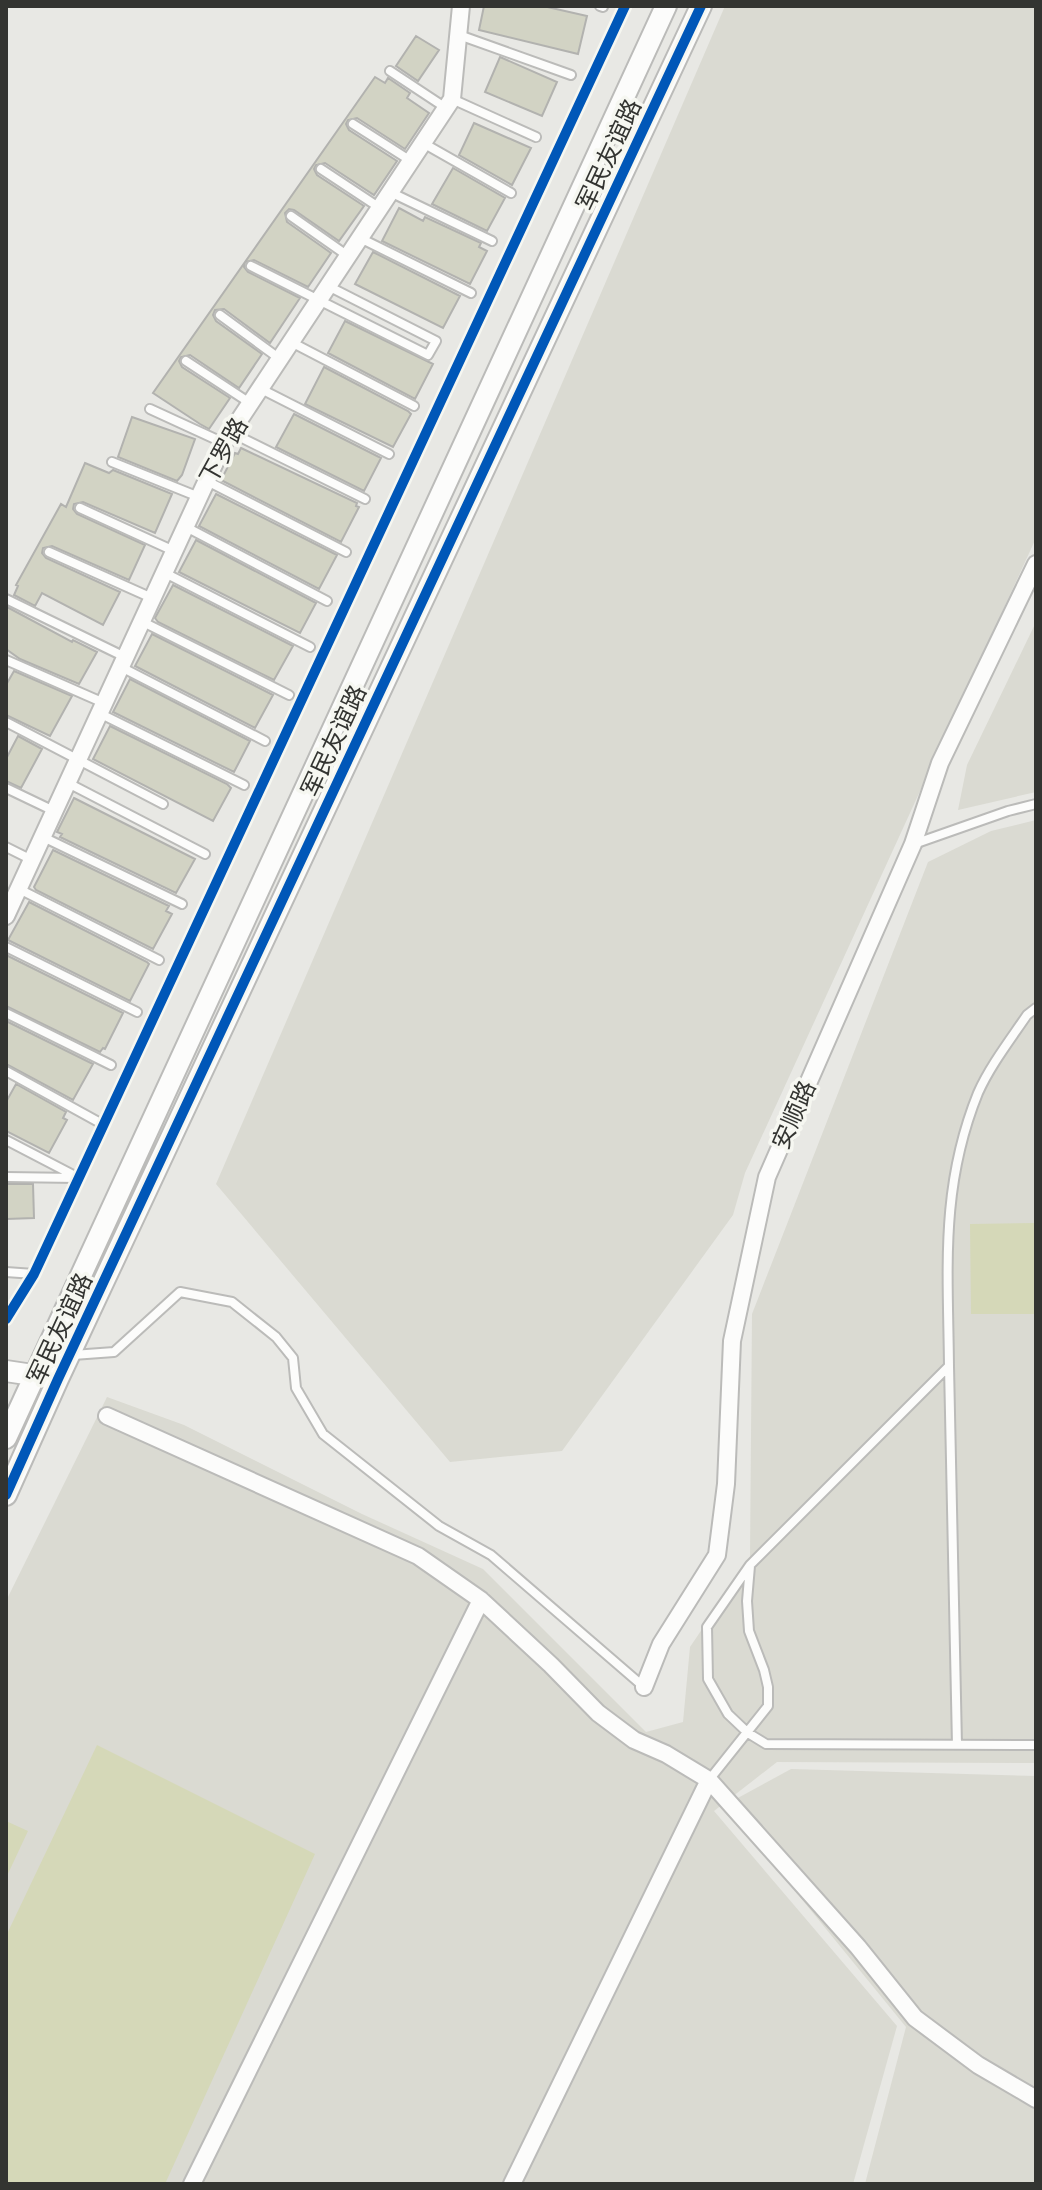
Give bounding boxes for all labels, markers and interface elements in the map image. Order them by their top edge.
street label: 军民友谊路 [566,92,648,216]
street label: 下罗路 [189,410,255,490]
street label: 军民友谊路 [291,678,373,802]
street label: 安顺路 [761,1074,822,1154]
street label: 军民友谊路 [17,1266,99,1390]

